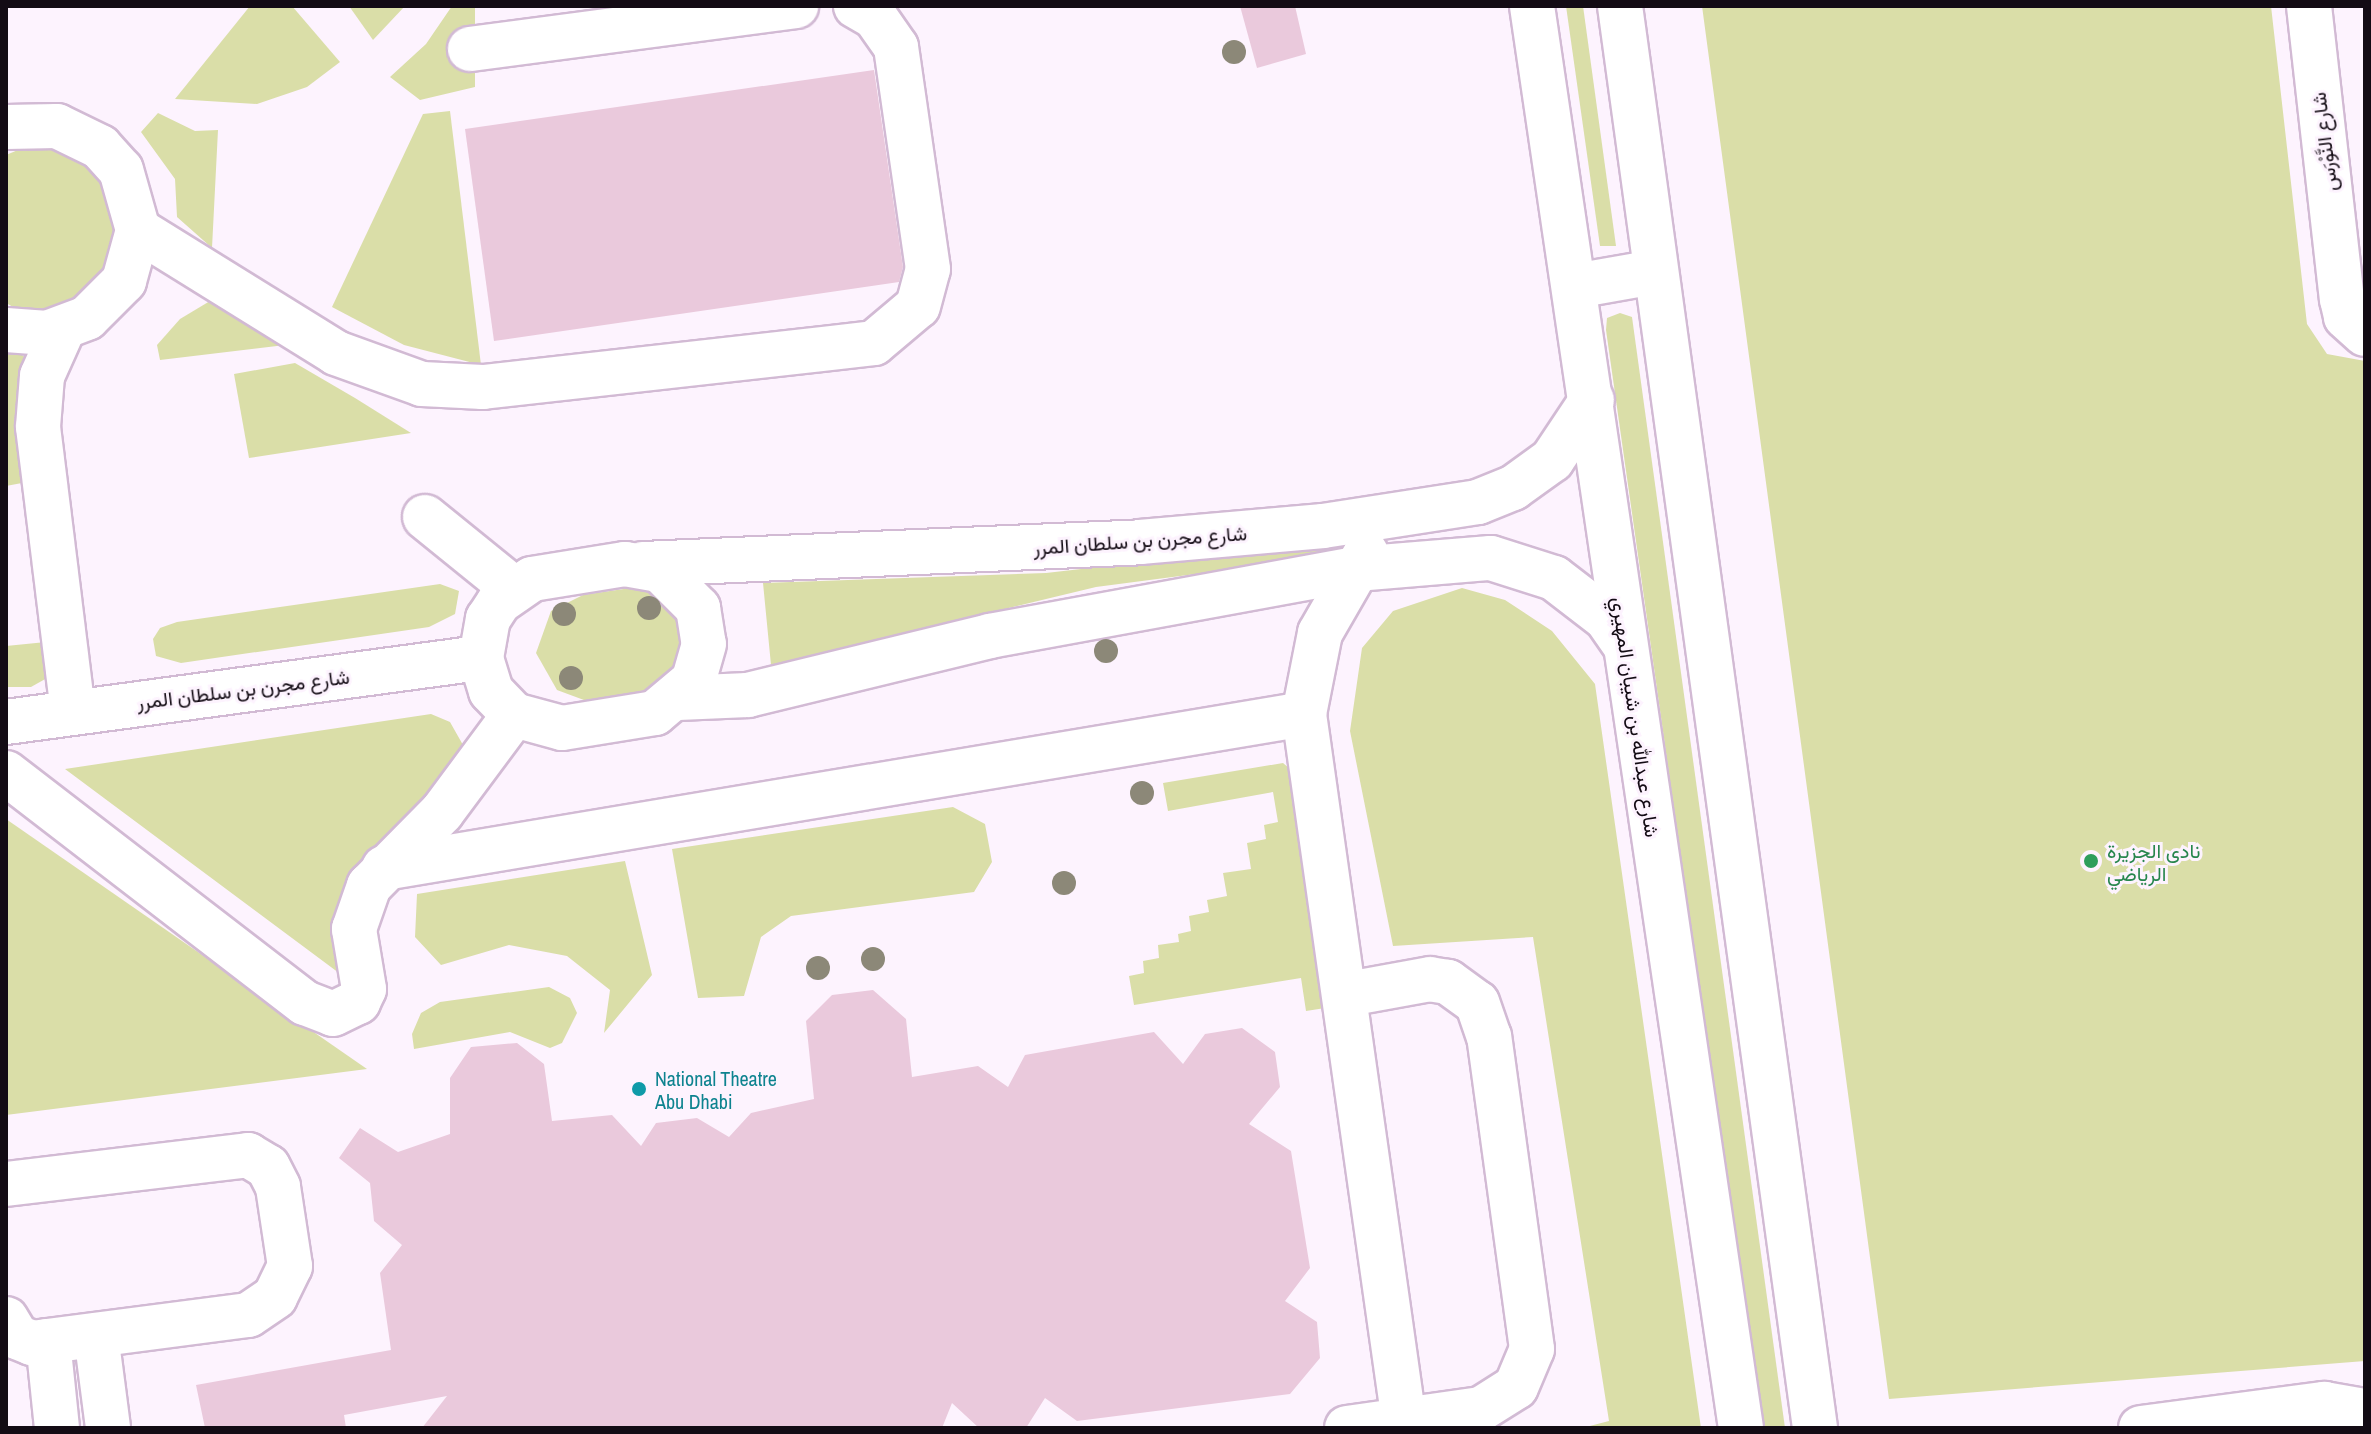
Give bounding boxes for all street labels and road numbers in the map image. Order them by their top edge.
street label: شارع النَّوْرَس [2306,91,2342,193]
street label: شارع مجرن بن سلطان المرر [1032,521,1248,559]
street label: شارع عبدالله بن شيبان المهيري [1607,595,1665,839]
street label: شارع مجرن بن سلطان المرر [135,664,351,714]

